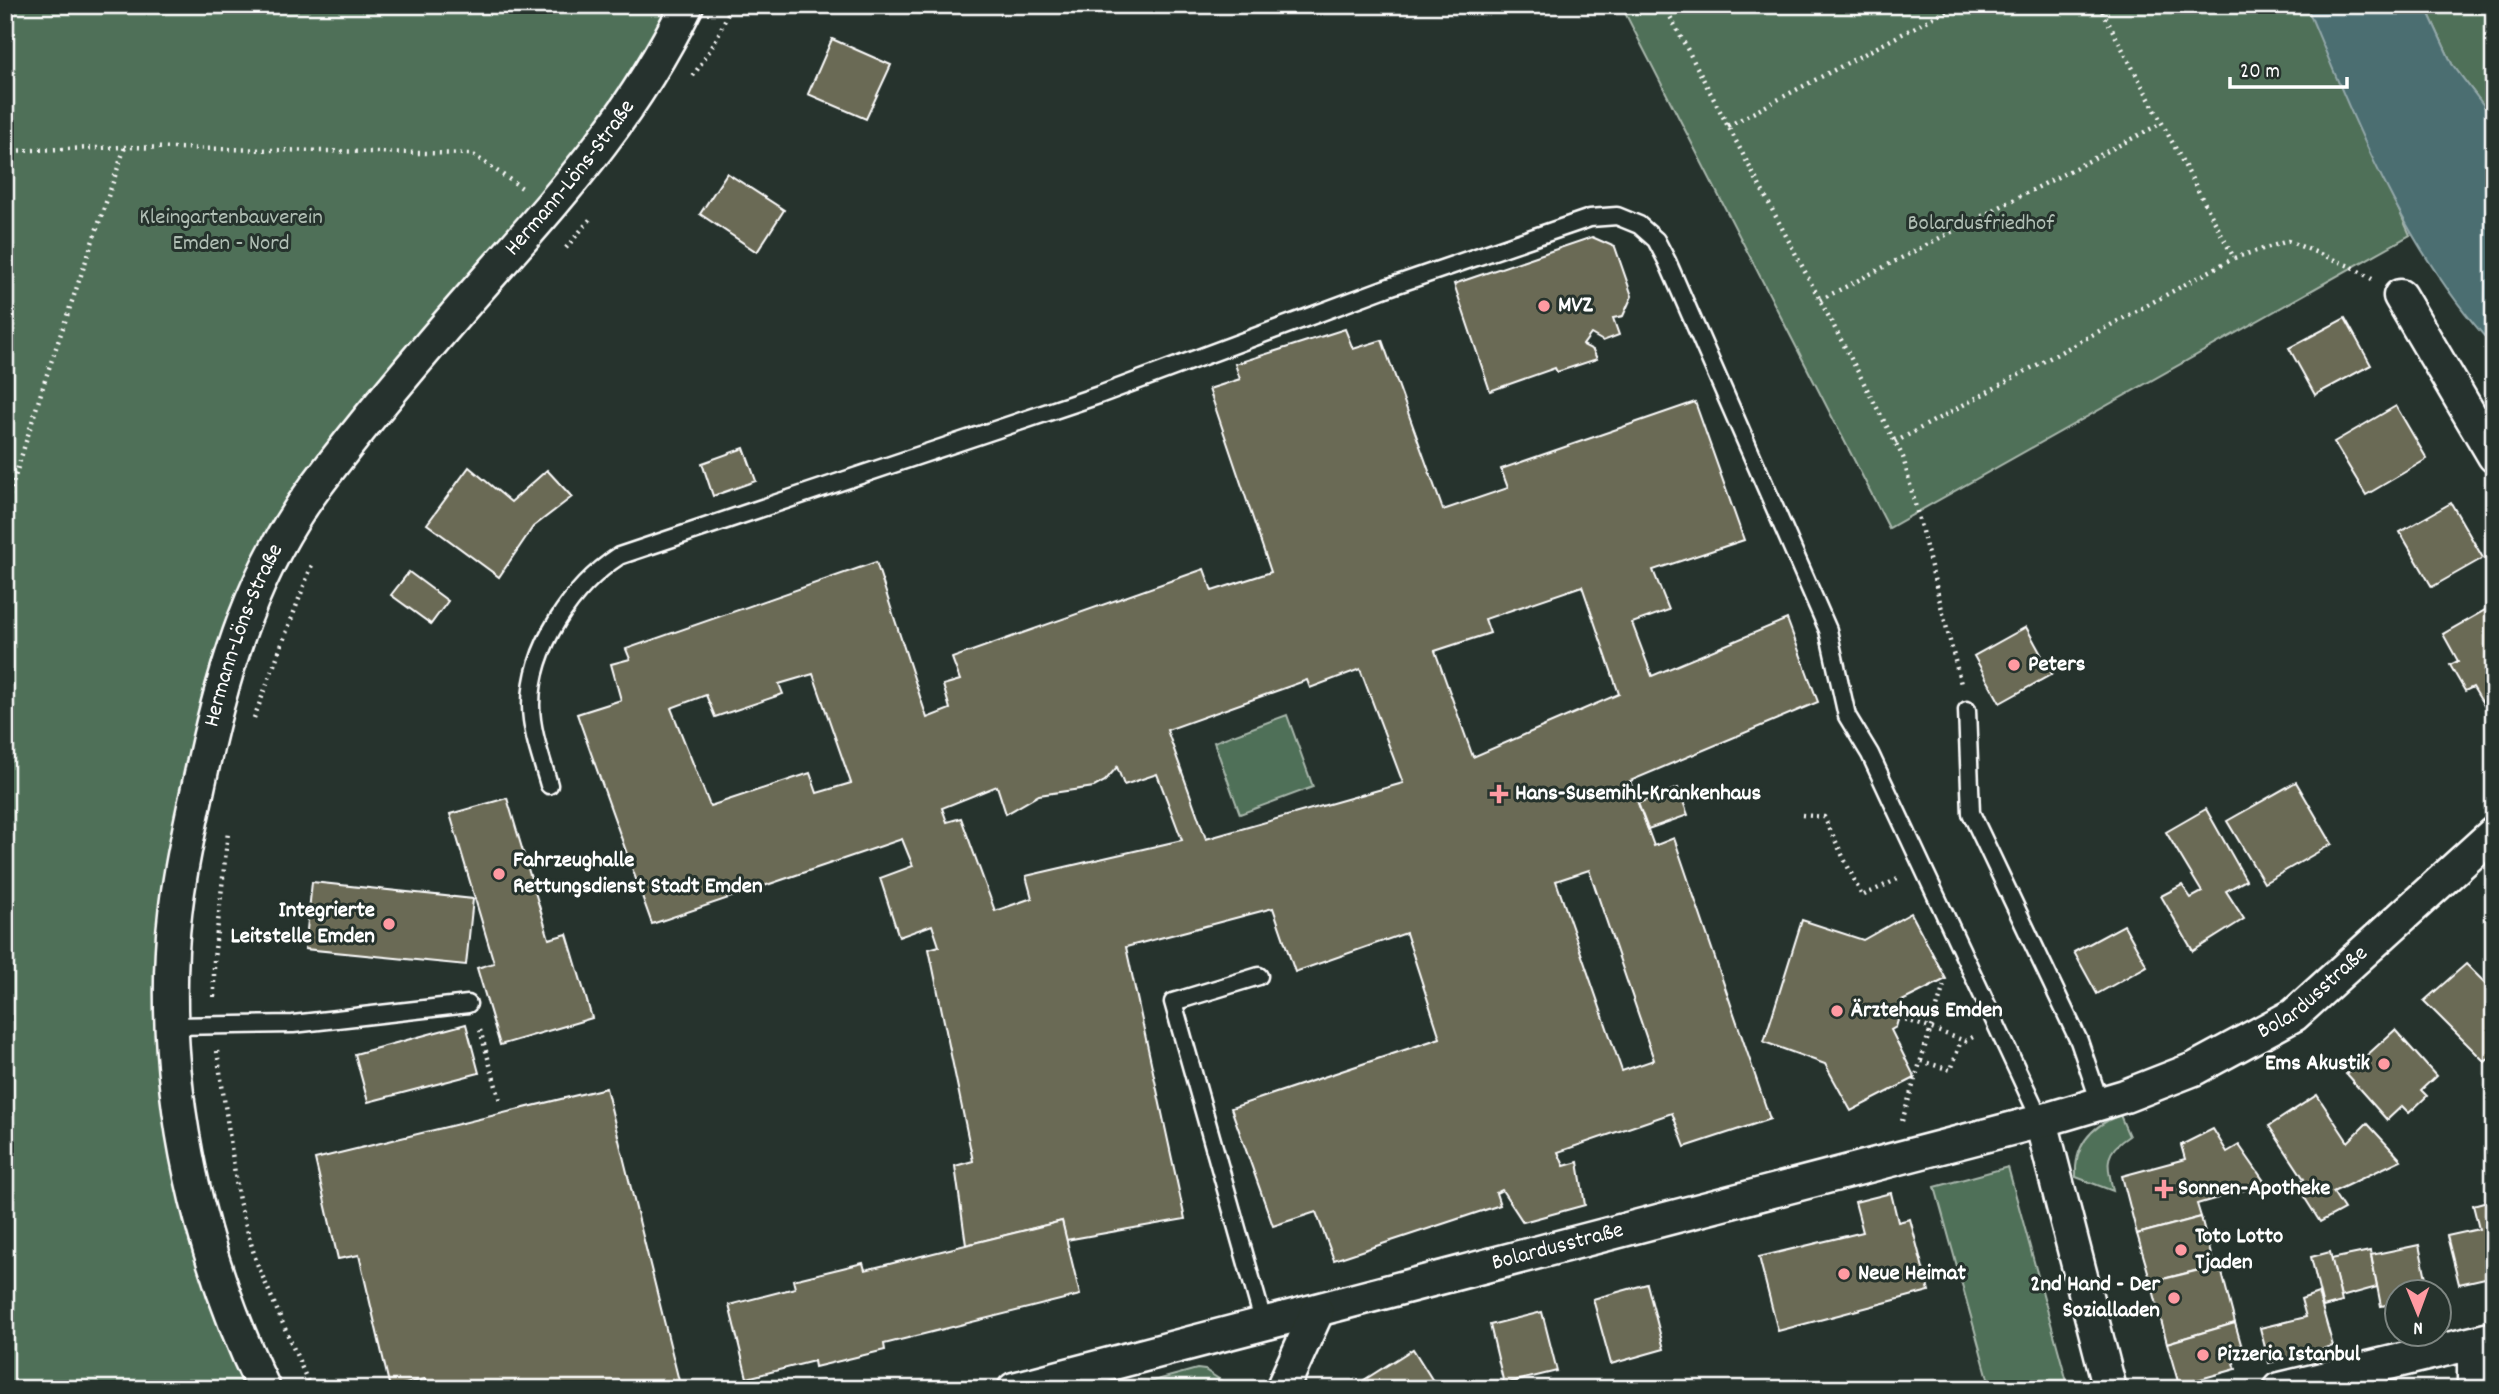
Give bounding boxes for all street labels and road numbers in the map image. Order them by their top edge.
street label: Hermann-Löns-Straße [497,93,644,264]
street label: Hermann-Löns-Straße [196,538,292,731]
street label: Bolardusstraße [2252,938,2376,1048]
street label: Bolardusstraße [1488,1214,1627,1280]

